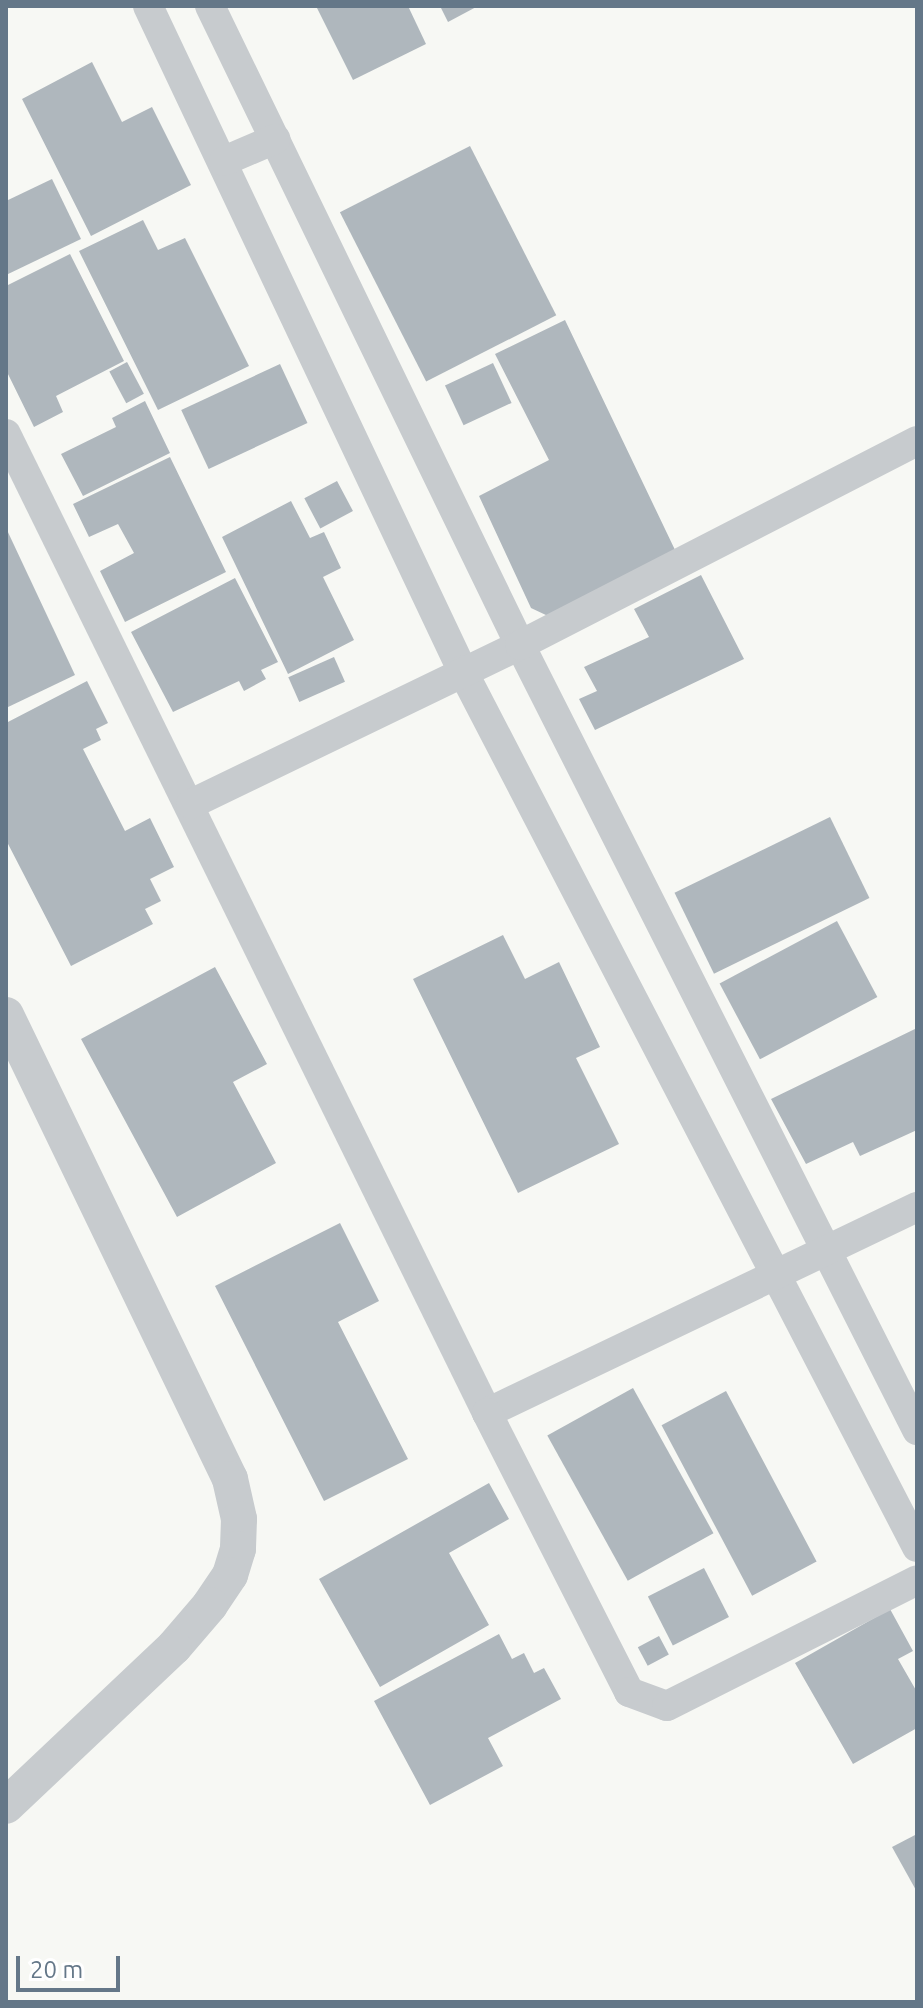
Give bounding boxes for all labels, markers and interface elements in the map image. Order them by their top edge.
scale bar [20,1940,124,1990]
text: 20 m [30,1956,83,1983]

